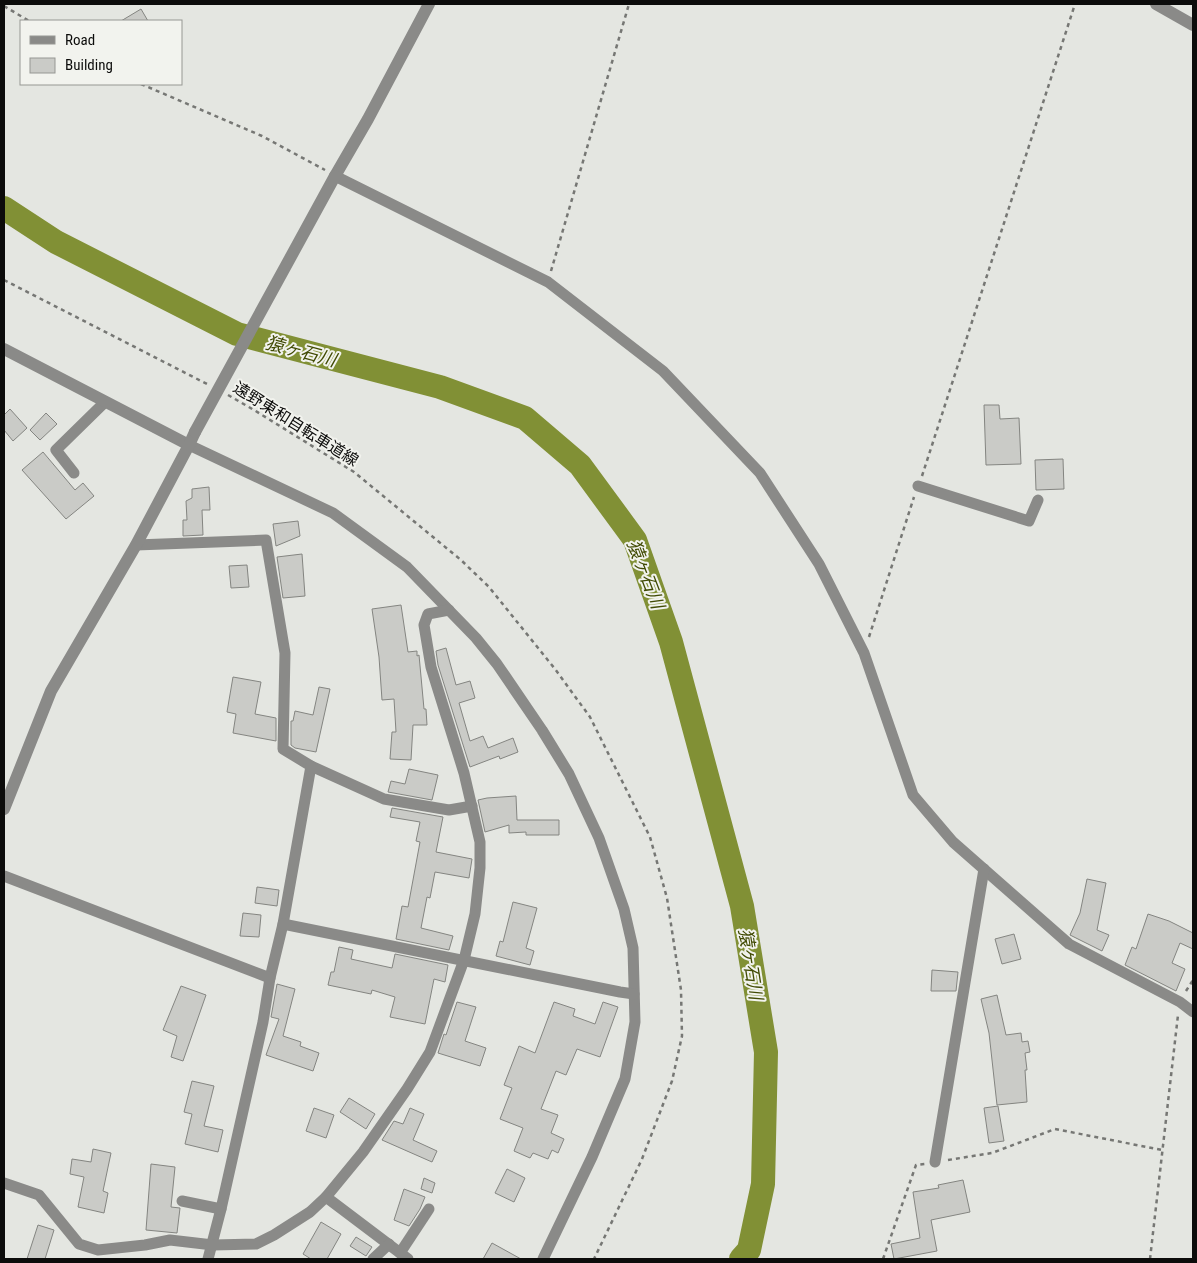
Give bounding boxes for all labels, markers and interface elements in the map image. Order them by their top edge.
legend [20,20,182,85]
text: Road [65,31,95,49]
text: Building [65,56,113,74]
water label: 猿ヶ石川 [264,332,340,371]
street label: 遠野東和自転車道線 [230,378,362,470]
water label: 猿ヶ石川 [623,537,669,613]
water label: 猿ヶ石川 [735,927,767,1003]

